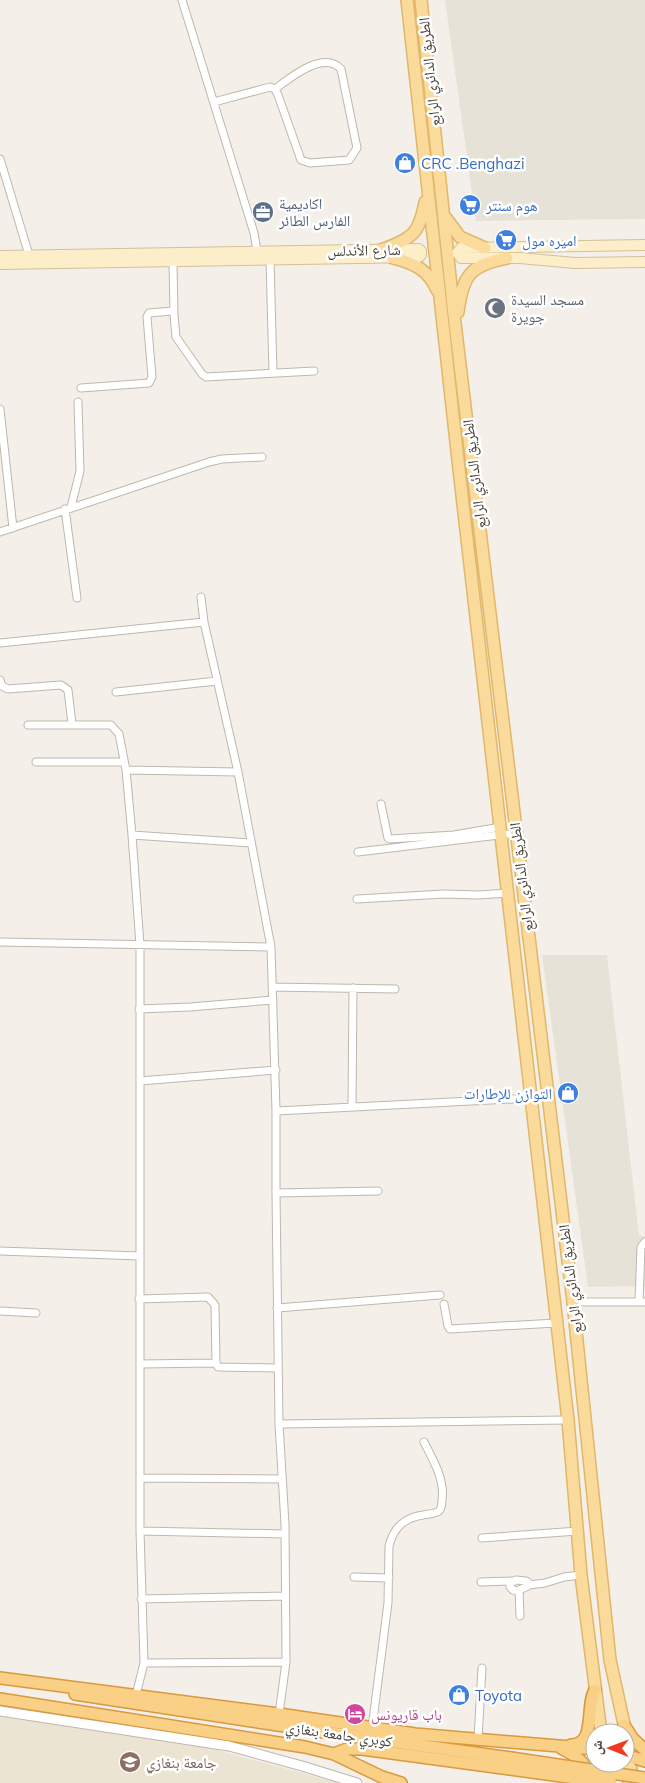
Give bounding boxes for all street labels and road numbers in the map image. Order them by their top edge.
street label: الطريق الدائري الرابع [414,16,447,127]
street label: شارع الأندلس [327,240,401,261]
street label: الطريق الدائري الرابع [458,418,493,529]
street label: الطريق الدائري الرابع [505,821,540,932]
street label: الطريق الدائري الرابع [554,1223,589,1334]
street label: كوبري جامعة بنغازي [284,1717,393,1754]

